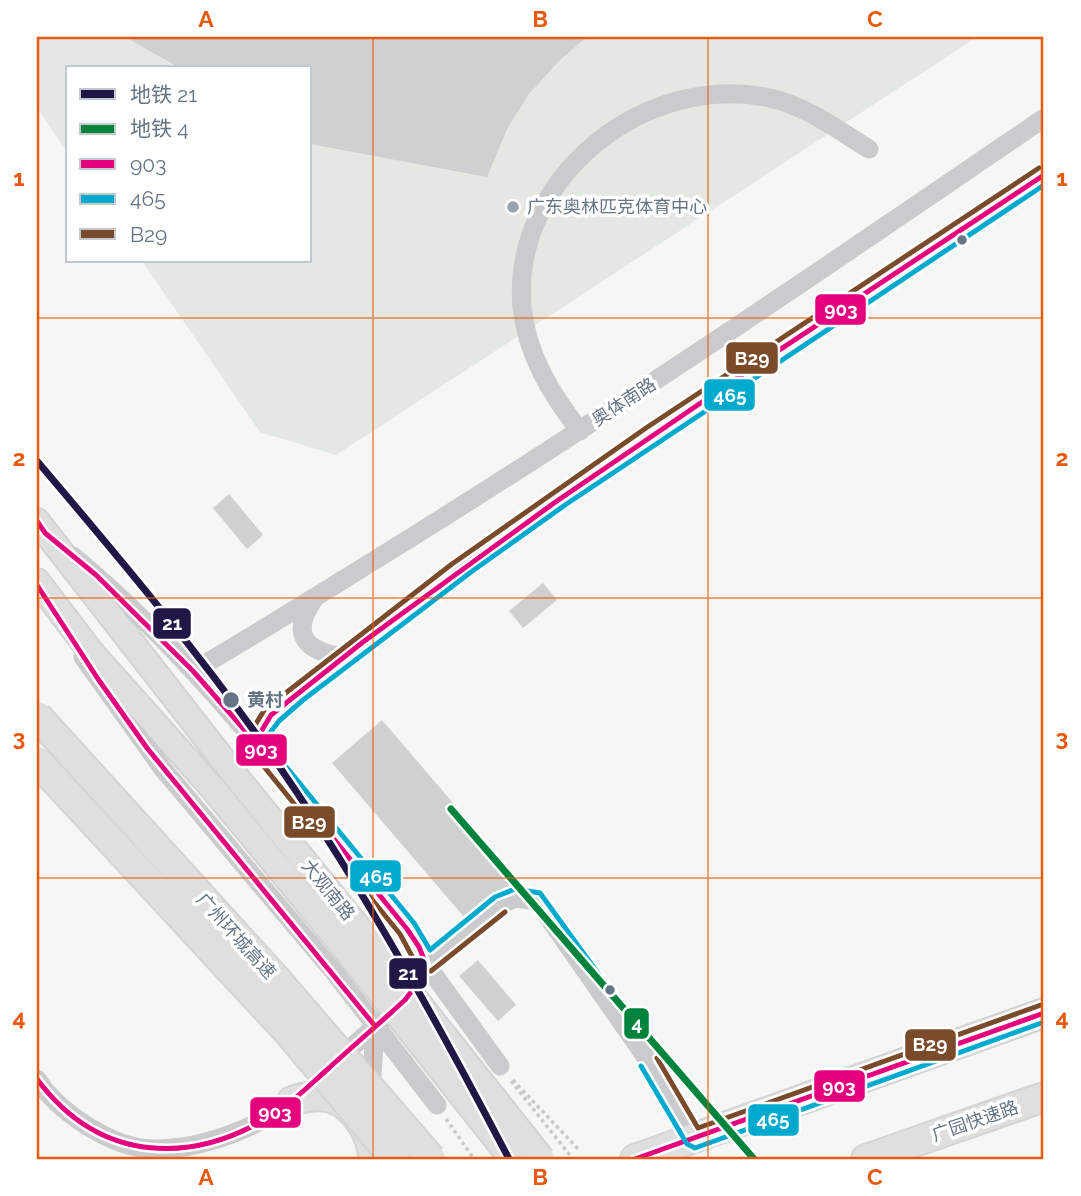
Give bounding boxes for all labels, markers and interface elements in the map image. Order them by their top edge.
text: A [198,5,214,32]
text: B [532,5,548,32]
text: C [867,5,883,32]
legend [66,66,312,262]
text: 地铁 21 [130,82,197,107]
text: 地铁 4 [130,116,189,141]
text: 903 [130,152,166,177]
text: 1 [13,164,25,191]
text: 1 [1056,164,1068,191]
text: 465 [130,186,166,211]
place label: 广东奥林匹克体育中心 [527,196,707,217]
marker: 广东奥林匹克体育中心 [505,199,521,215]
text: B29 [130,222,167,247]
unlabelled marker [955,233,969,247]
line badge: 903 [814,293,867,326]
text: 903 [824,298,858,320]
line badge: B29 [725,341,779,375]
text: B29 [735,347,769,369]
street label: 奥体南路 [588,373,660,430]
line badge: 465 [703,378,756,412]
text: 465 [714,384,746,406]
text: 2 [13,444,25,471]
text: 2 [1056,444,1068,471]
line badge: 21 [152,607,192,640]
text: 21 [162,612,182,634]
place label: 黄村 [247,689,283,710]
marker: 黄村 [221,690,241,710]
text: 3 [13,724,25,751]
text: 3 [1056,724,1068,751]
line badge: 903 [235,733,288,767]
text: 903 [244,738,278,760]
line badge: B29 [283,805,336,839]
text: B29 [292,811,326,833]
street label: 大观南路 [298,855,359,924]
line badge: 465 [349,859,402,893]
text: 465 [360,865,392,887]
street label: 广州环城高速 [192,889,280,983]
line badge: 21 [388,957,428,990]
text: 21 [398,962,418,984]
unlabelled marker [603,983,617,997]
text: 4 [12,1004,26,1031]
text: 4 [1055,1004,1069,1031]
line badge: 4 [623,1007,650,1040]
text: 4 [632,1012,643,1034]
line badge: B29 [904,1028,957,1062]
text: B29 [913,1033,947,1055]
line badge: 903 [813,1069,866,1103]
text: 903 [822,1075,856,1097]
line badge: 903 [249,1096,302,1129]
street label: 广园快速路 [929,1096,1021,1145]
text: 903 [258,1101,292,1123]
line badge: 465 [747,1103,800,1137]
text: 465 [757,1108,789,1130]
text: A [198,1163,214,1190]
text: B [532,1163,548,1190]
text: C [867,1163,883,1190]

